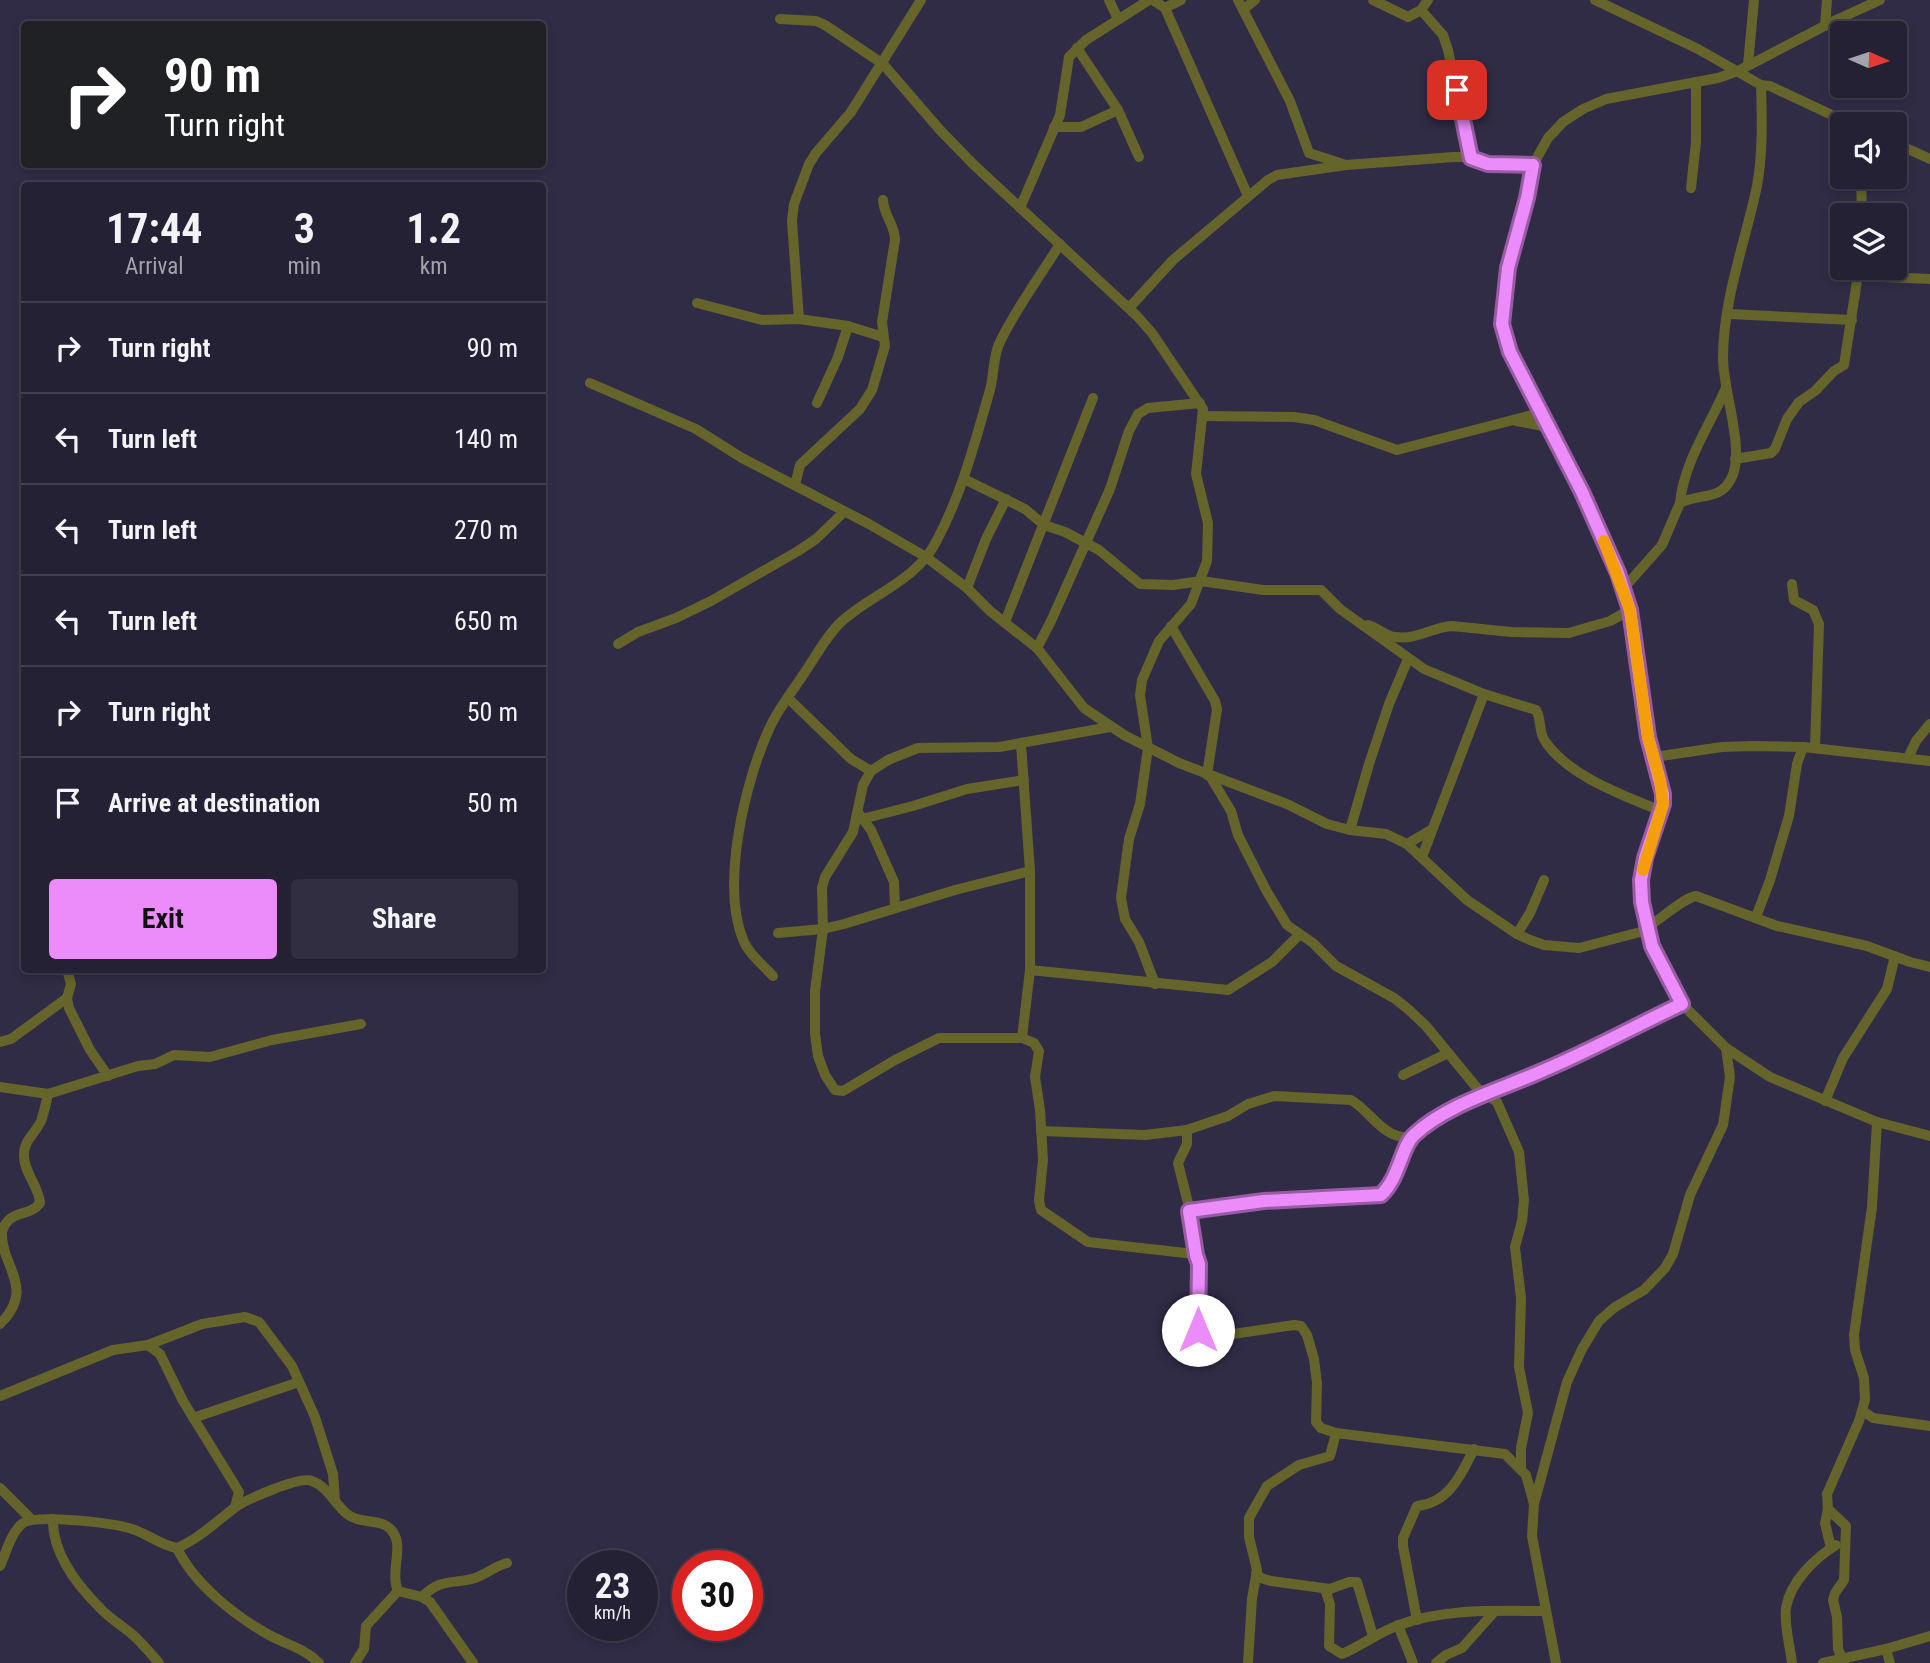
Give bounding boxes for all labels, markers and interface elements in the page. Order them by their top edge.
north arrow [1830,21,1908,98]
map controls [1830,21,1907,280]
text: 90 m [164,47,261,104]
icon: right [49,49,140,140]
pin [1427,60,1487,120]
icon: arrive [1438,71,1476,109]
text: Turn right [164,106,285,144]
button: sound [1830,112,1907,189]
button: layers [1830,203,1907,280]
text: 17:44 [106,204,202,253]
text: 3 [294,204,315,253]
text: 1.2 [406,204,461,253]
text: Arrival [125,253,184,280]
text: min [287,253,321,280]
text: km [420,253,447,280]
icon: right [49,329,87,367]
text: Turn right [108,333,210,363]
text: 90 m [467,333,518,363]
icon: left [49,420,87,458]
text: Turn left [108,424,197,454]
text: 140 m [454,424,518,454]
icon: left [49,511,87,549]
text: Turn left [108,515,197,545]
text: 270 m [454,515,518,545]
icon: left [49,602,87,640]
text: Turn left [108,606,197,636]
text: 650 m [454,606,518,636]
icon: right [49,693,87,731]
text: Turn right [108,697,210,727]
text: 50 m [467,697,518,727]
icon: arrive [49,784,87,822]
text: Arrive at destination [108,788,320,818]
text: 50 m [467,788,518,818]
button: Exit [49,879,277,959]
button: Share [291,879,518,959]
position arrow [1161,1293,1235,1367]
speed limit sign: 30 [672,1550,763,1641]
text: 23 [595,1566,630,1607]
text: km/h [594,1602,631,1623]

